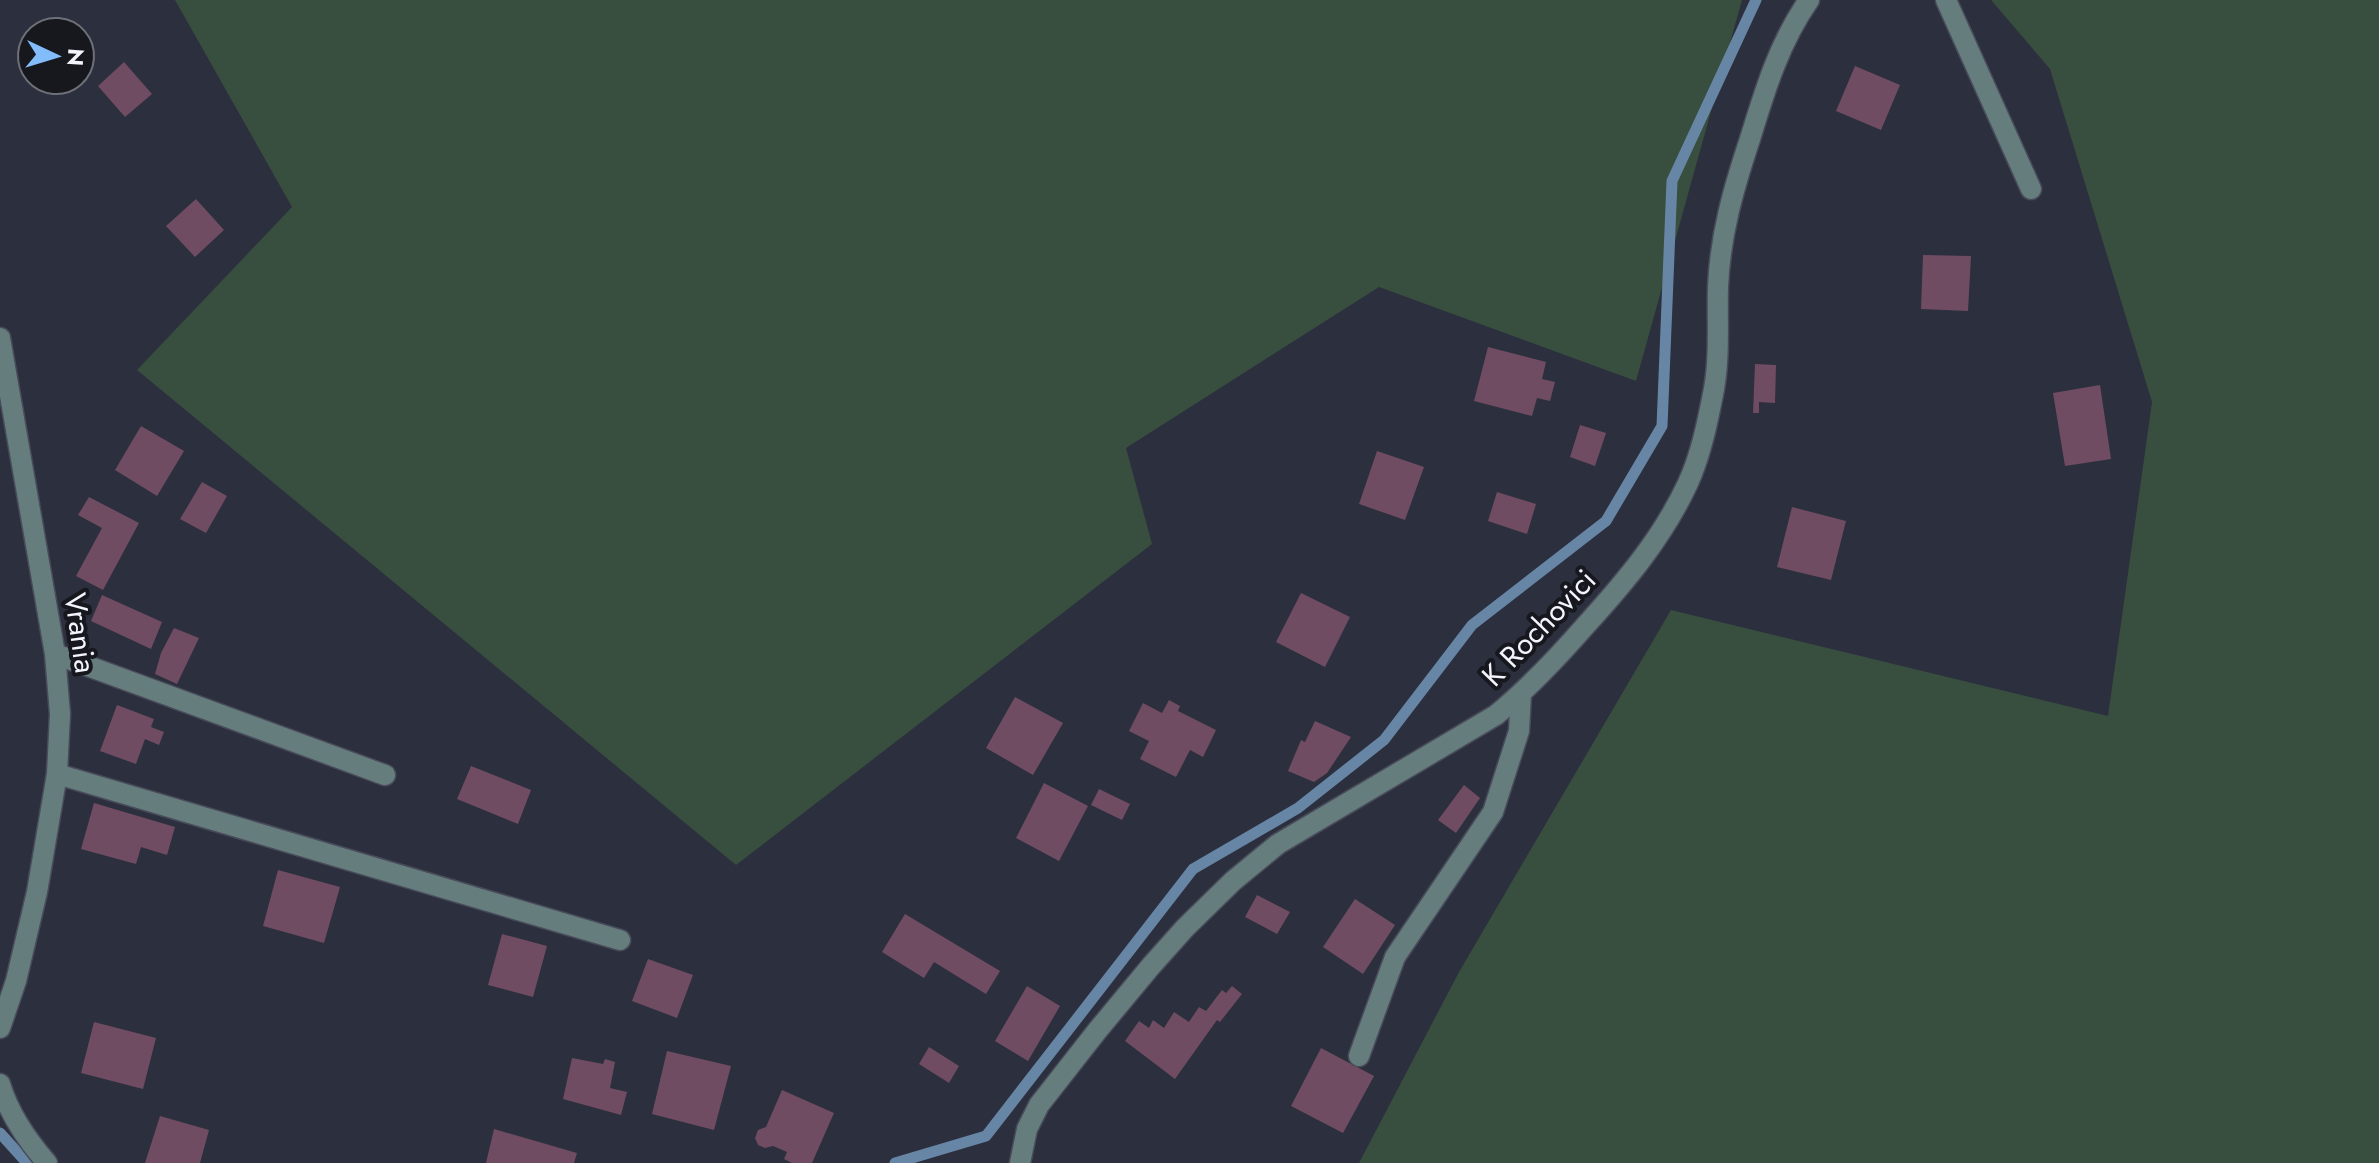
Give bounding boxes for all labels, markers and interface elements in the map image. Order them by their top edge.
north arrow [16,16,96,96]
text: N [59,48,93,67]
street label: K Rochovici [1472,559,1606,696]
street label: Vrania [54,590,107,676]

